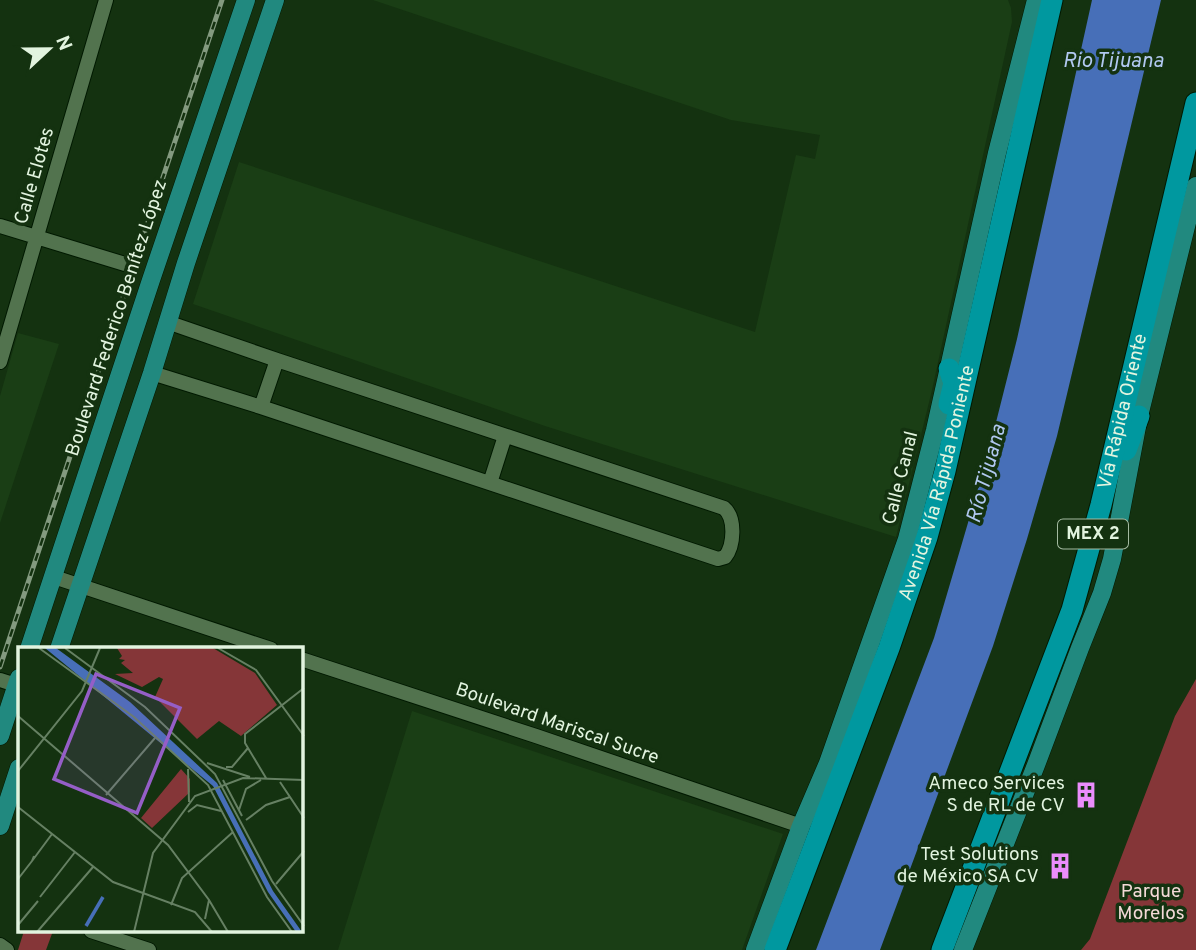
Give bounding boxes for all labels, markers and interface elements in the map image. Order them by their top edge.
north arrow [14,14,84,84]
text: N [49,33,77,54]
water label: Rio Tijuana [1062,48,1164,75]
street label: Calle Elotes [10,125,60,227]
street label: Boulevard Federico Benítez López [61,177,173,459]
street label: Vía Rápida Oriente [1093,331,1153,492]
street label: Avenida Vía Rápida Poniente [894,363,981,604]
water label: Río Tijuana [961,422,1013,526]
street label: Calle Canal [878,429,924,527]
road number: MEX 2 [1058,520,1128,548]
inset map [18,647,303,932]
street label: Boulevard Mariscal Sucre [452,678,662,770]
place label: Ameco Services S de RL de CV [928,772,1065,818]
building icon: Ameco Services S de RL de CV [1071,780,1101,810]
place label: Test Solutions de México SA CV [897,843,1039,889]
building icon: Test Solutions de México SA CV [1045,851,1075,881]
park label: Parque Morelos [1117,880,1185,926]

